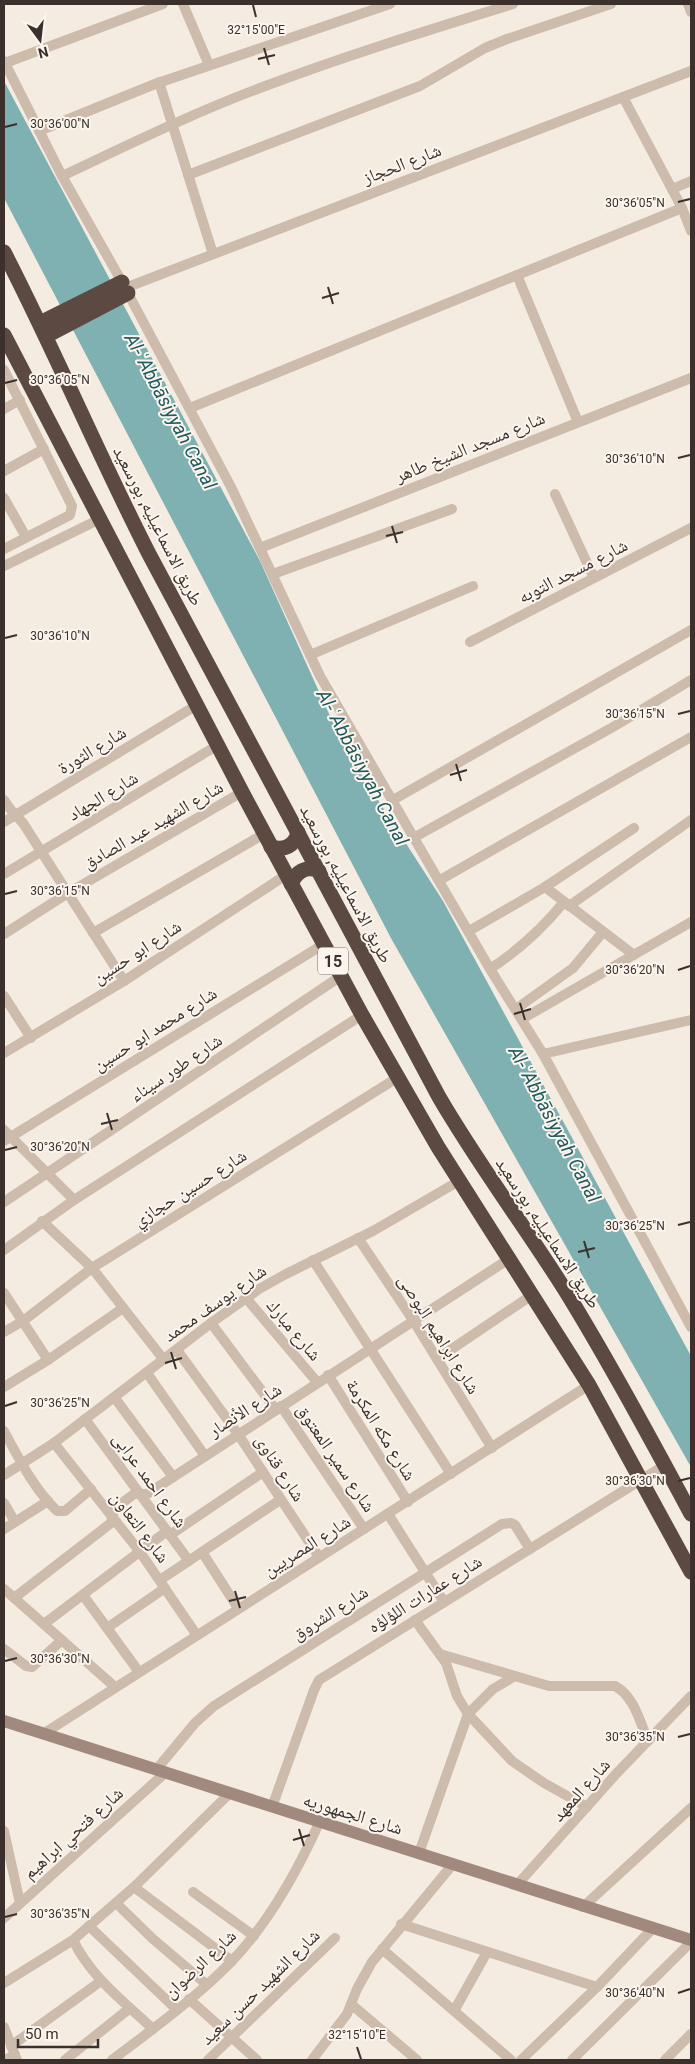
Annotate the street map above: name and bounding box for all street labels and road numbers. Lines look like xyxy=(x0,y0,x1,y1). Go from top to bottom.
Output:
street label: شارع الحجاز xyxy=(359,139,444,189)
street label: شارع مسجد الشيخ طاهر xyxy=(391,407,549,488)
street label: طريق الاسماعيليه, بورسعيد xyxy=(108,443,208,609)
street label: شارع مسجد التوبه xyxy=(515,534,631,608)
street label: شارع الثورة xyxy=(54,721,130,779)
street label: شارع الجهاد xyxy=(64,767,142,825)
street label: شارع الشهيد عبد الصادق xyxy=(79,776,227,874)
street label: طريق الاسماعيليه, بورسعيد xyxy=(295,801,397,967)
street label: شارع ابو حسين xyxy=(89,915,185,989)
road number: 15 xyxy=(318,948,348,974)
street label: شارع محمد ابو حسين xyxy=(89,982,221,1076)
street label: شارع طور سيناء xyxy=(126,1029,226,1107)
street label: شارع حسين حجازي xyxy=(129,1144,253,1235)
street label: طريق الاسماعيليه, بورسعيد xyxy=(491,1153,605,1313)
street label: شارع يوسف محمد xyxy=(159,1259,271,1347)
street label: شارع ابراهيم البوصى xyxy=(392,1270,485,1399)
street label: شارع مبارك xyxy=(262,1295,326,1365)
street label: شارع مكه المكرمة xyxy=(341,1375,421,1485)
street label: شارع الأنصار xyxy=(203,1378,286,1442)
street label: شارع سمير المعتوق xyxy=(292,1400,380,1516)
street label: شارع احمد عرابى xyxy=(108,1428,192,1532)
street label: شارع قناوى xyxy=(250,1430,310,1506)
street label: شارع التعاون xyxy=(106,1487,174,1567)
street label: شارع المصريين xyxy=(259,1511,355,1581)
street label: شارع عمارات اللؤلؤه xyxy=(364,1550,486,1638)
street label: شارع الشروق xyxy=(288,1581,372,1645)
street label: شارع المعهد xyxy=(547,1754,615,1826)
street label: شارع فتحي ابراهيم xyxy=(18,1782,130,1886)
street label: شارع الجمهوريه xyxy=(301,1788,405,1840)
street label: شارع الشهيد حسن سعيد xyxy=(196,1924,324,2050)
street label: شارع الرضوان xyxy=(159,1925,241,2003)

